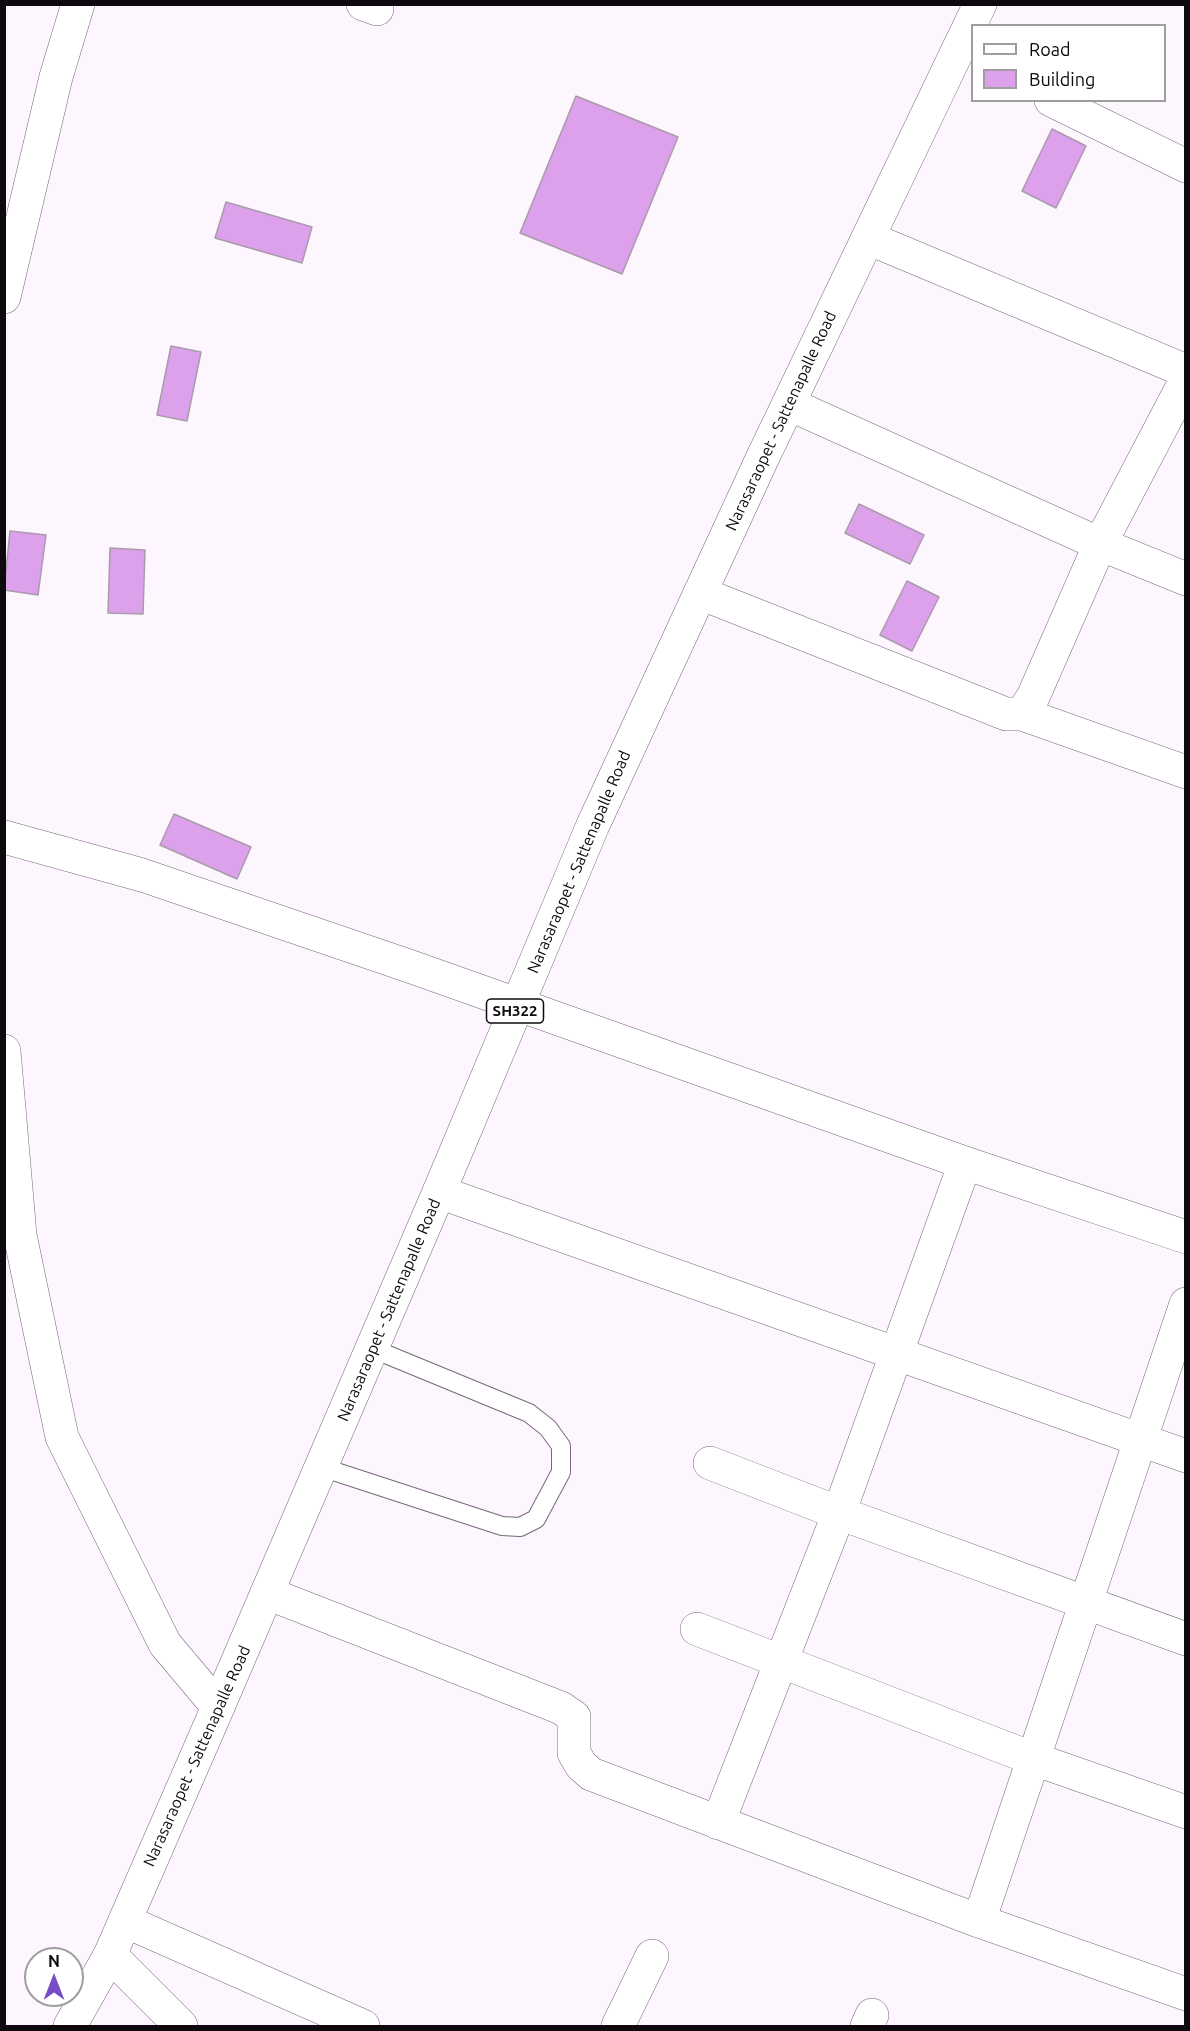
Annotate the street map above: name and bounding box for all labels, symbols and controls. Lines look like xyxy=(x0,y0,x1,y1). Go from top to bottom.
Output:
legend xyxy=(971,24,1166,102)
text: Road xyxy=(1029,39,1071,59)
text: Building xyxy=(1029,69,1095,89)
street label: Narasaraopet - Sattenapalle Road xyxy=(722,308,840,534)
street label: Narasaraopet - Sattenapalle Road xyxy=(523,748,635,976)
road number: SH322 xyxy=(486,999,544,1023)
street label: Narasaraopet - Sattenapalle Road xyxy=(333,1196,445,1424)
street label: Narasaraopet - Sattenapalle Road xyxy=(139,1643,255,1869)
north arrow xyxy=(24,1947,84,2007)
text: N xyxy=(48,1952,60,1970)

